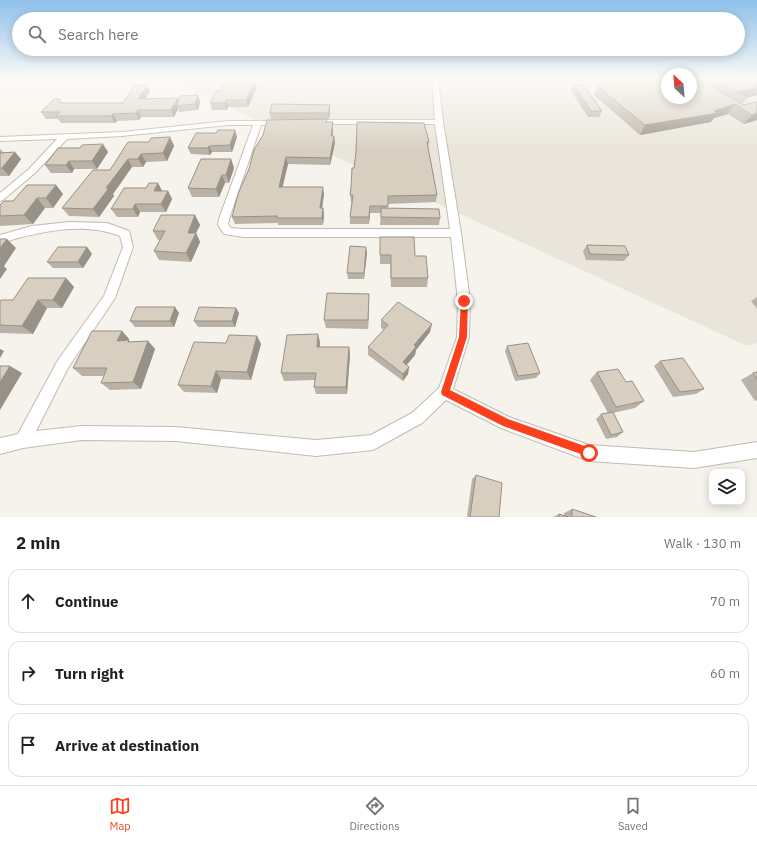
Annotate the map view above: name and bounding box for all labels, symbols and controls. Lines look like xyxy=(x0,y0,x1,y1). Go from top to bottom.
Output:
search box xyxy=(12,12,745,56)
icon: search xyxy=(26,23,48,45)
text: Search here xyxy=(58,25,138,44)
north arrow xyxy=(661,68,697,104)
route end xyxy=(455,292,473,310)
route start xyxy=(580,444,598,462)
map controls xyxy=(709,469,745,505)
button: layers xyxy=(709,469,745,505)
text: 2 min xyxy=(16,532,60,554)
text: Walk · 130 m xyxy=(664,535,741,552)
icon: ahead xyxy=(17,590,39,612)
text: Continue xyxy=(55,592,119,611)
text: 70 m xyxy=(710,593,740,610)
icon: right xyxy=(17,662,39,684)
text: Turn right xyxy=(55,664,124,683)
text: 60 m xyxy=(710,665,740,682)
icon: arrive xyxy=(17,734,39,756)
text: Arrive at destination xyxy=(55,736,199,755)
tab: Map xyxy=(109,795,131,833)
tab: Directions xyxy=(349,795,400,833)
tab: Saved xyxy=(618,795,648,833)

